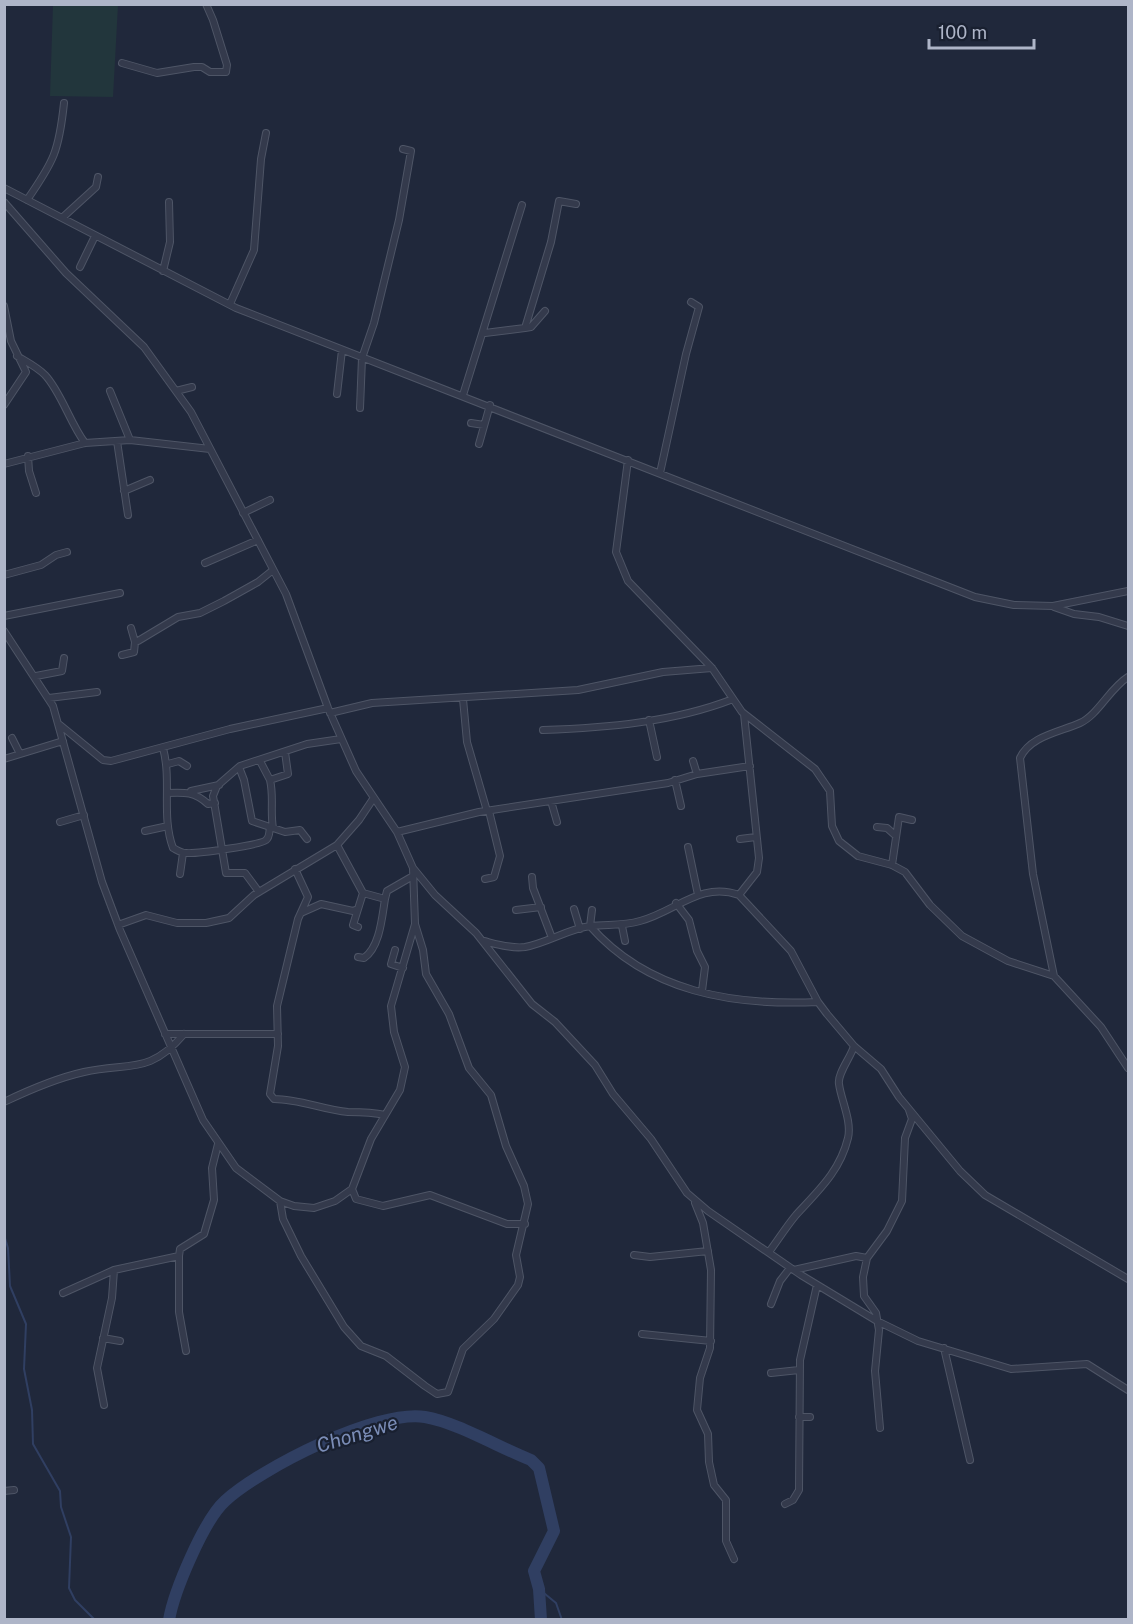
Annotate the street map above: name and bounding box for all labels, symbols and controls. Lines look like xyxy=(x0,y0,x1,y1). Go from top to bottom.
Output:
scale bar xyxy=(929,12,1034,50)
text: 100 m xyxy=(938,22,987,43)
water label: Chongwe xyxy=(313,1410,401,1458)

